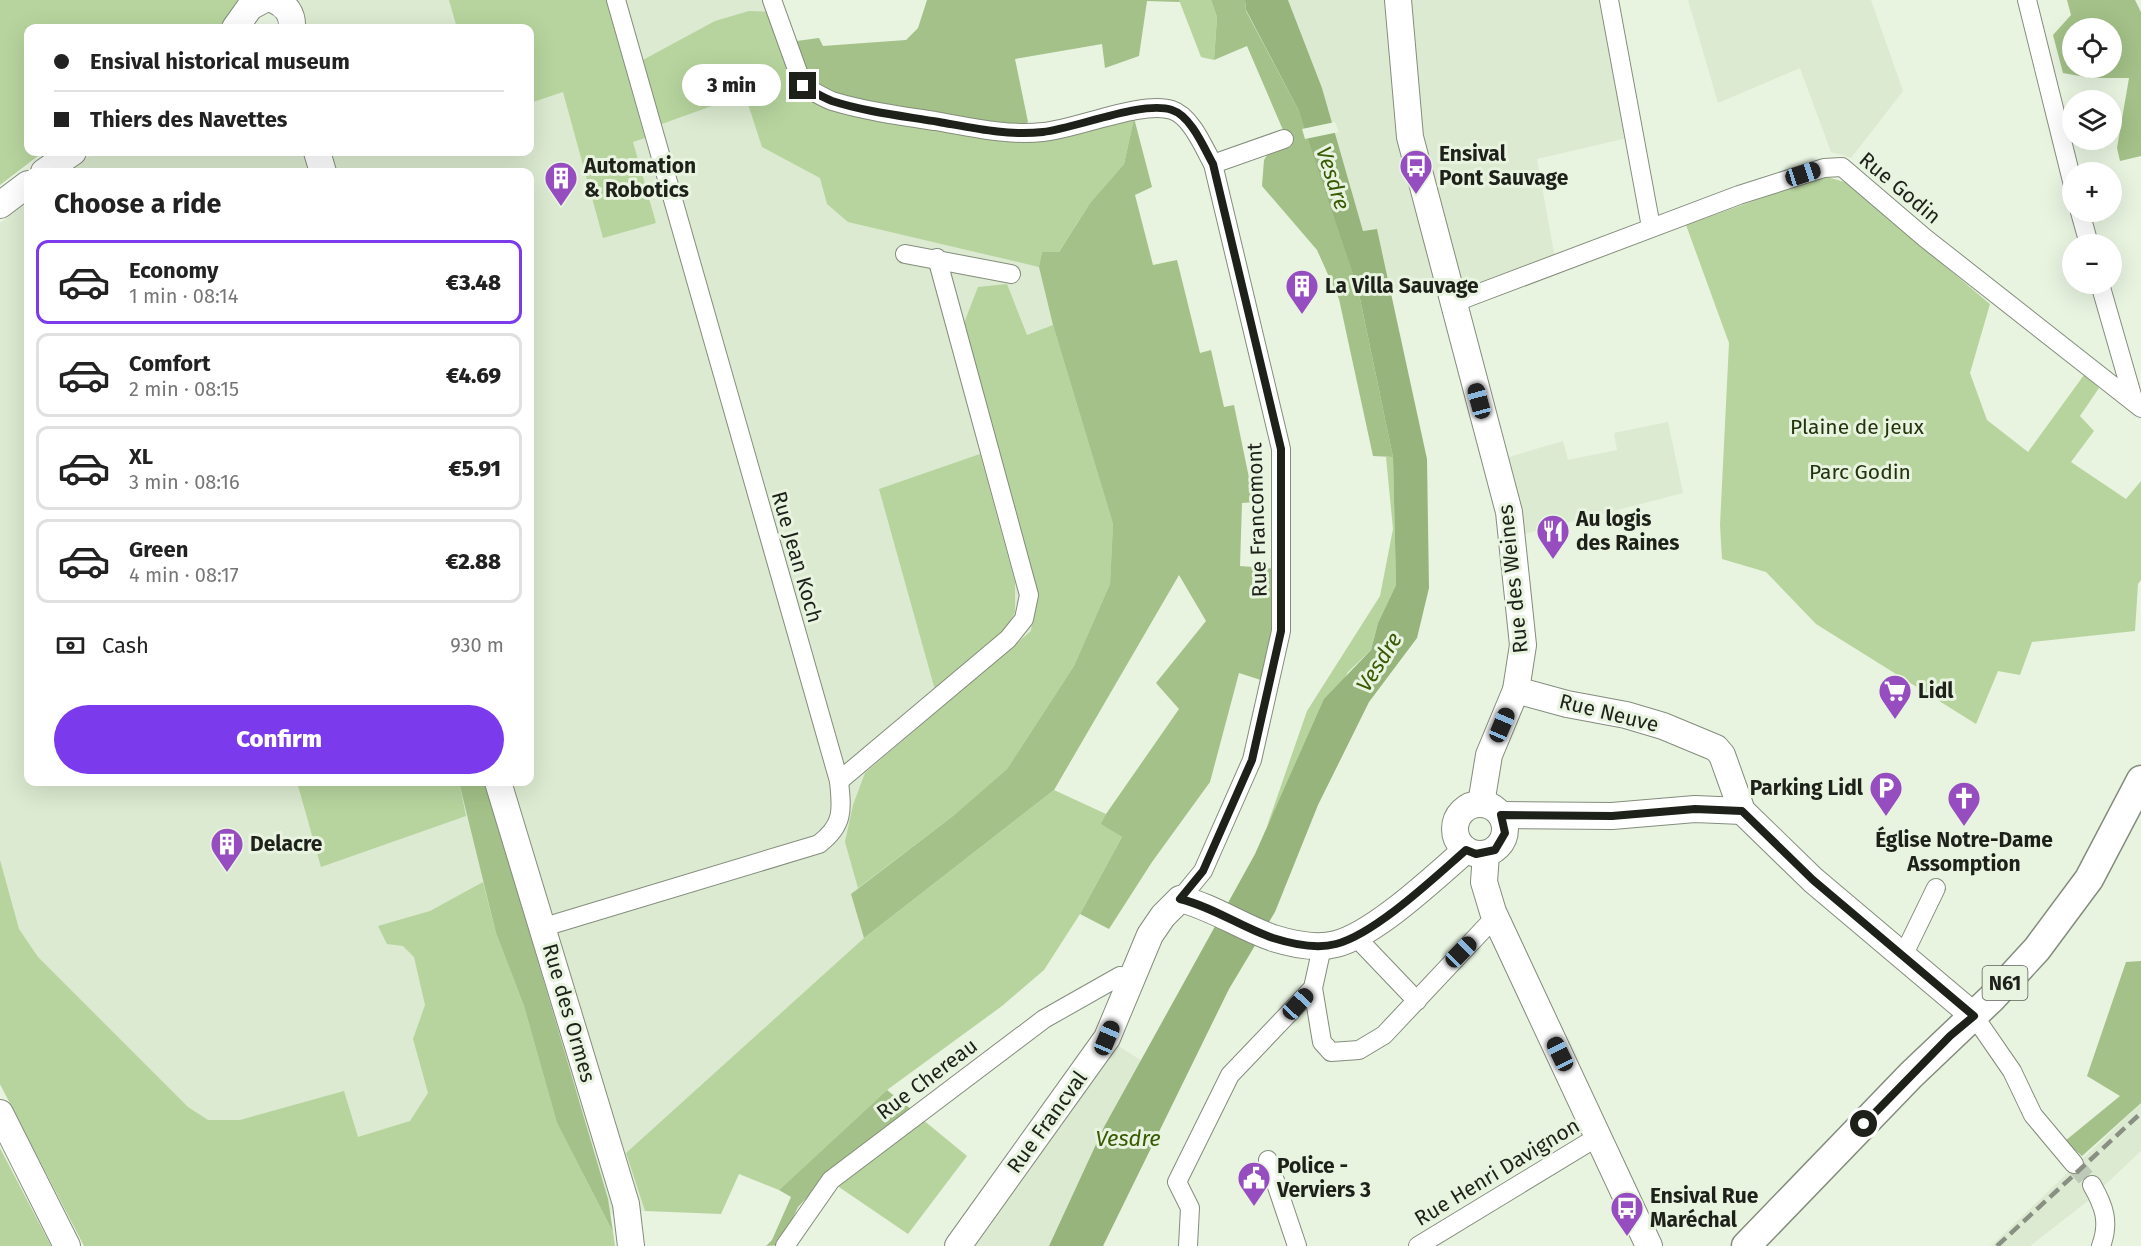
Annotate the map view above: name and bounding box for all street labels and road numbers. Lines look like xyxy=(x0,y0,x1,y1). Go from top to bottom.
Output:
street label: Rue Godin xyxy=(1854,146,1946,230)
street label: Rue Francomont xyxy=(1241,442,1273,598)
street label: Rue Jean Koch xyxy=(766,488,828,626)
street label: Rue des Weines xyxy=(1492,503,1534,655)
street label: Rue Neuve xyxy=(1557,688,1661,738)
street label: Rue des Ormes xyxy=(537,941,601,1086)
road number: N61 xyxy=(1982,966,2028,1000)
street label: Rue Chereau xyxy=(871,1033,983,1125)
street label: Rue Francval xyxy=(1001,1066,1093,1178)
street label: Rue Henri Davignon xyxy=(1410,1112,1584,1232)

